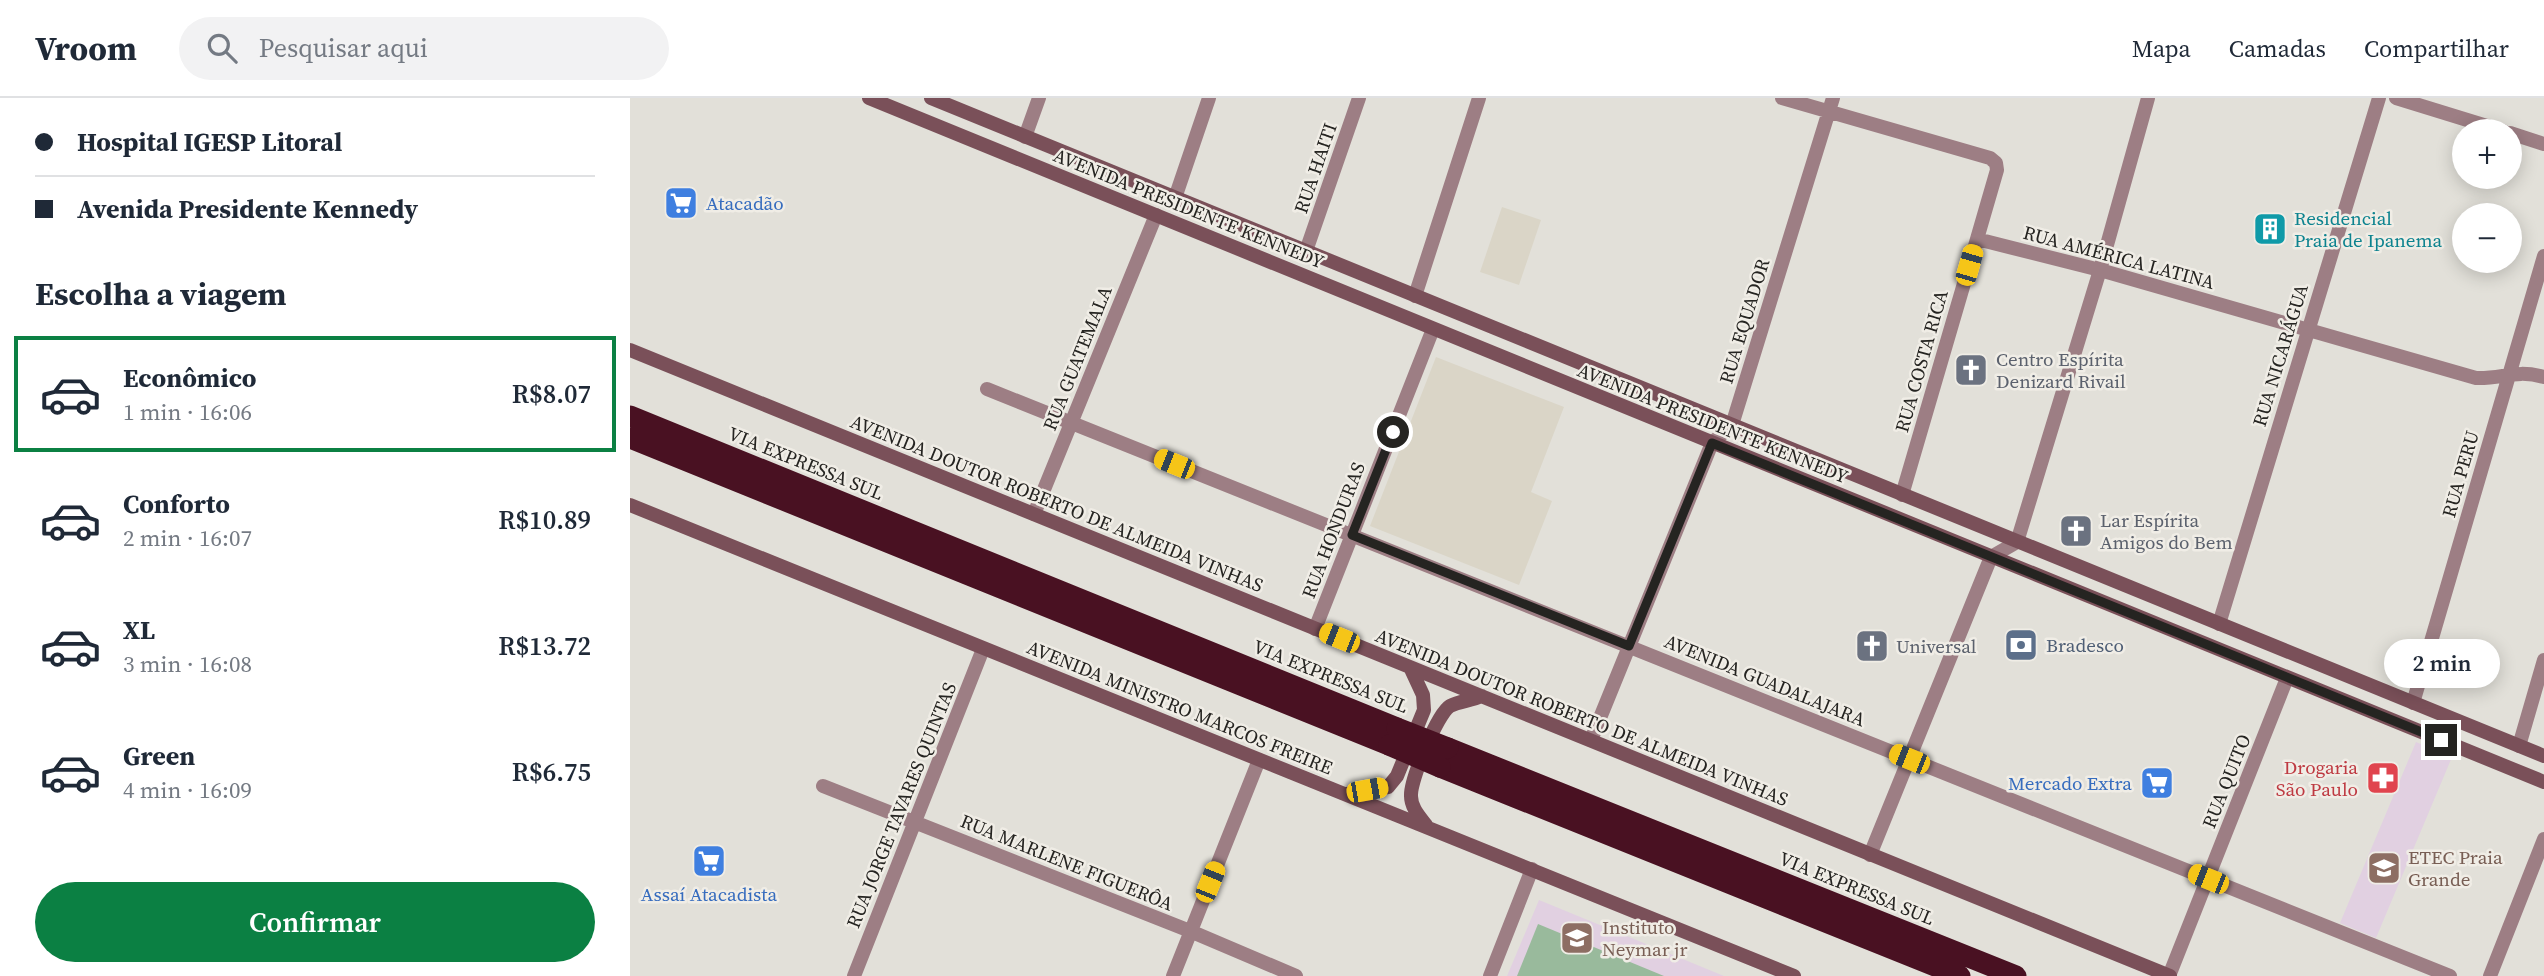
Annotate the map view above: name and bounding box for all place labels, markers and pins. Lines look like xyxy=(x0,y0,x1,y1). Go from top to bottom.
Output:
supermarket icon: Atacadão xyxy=(662,184,700,222)
place label: Atacadão xyxy=(706,190,784,216)
place label: Residencial Praia de Ipanema xyxy=(2294,205,2443,253)
building icon: Residencial Praia de Ipanema xyxy=(2251,210,2289,248)
place label: Centro Espírita Denizard Rivail xyxy=(1996,346,2126,394)
church icon: Centro Espírita Denizard Rivail xyxy=(1952,351,1990,389)
place label: Lar Espírita Amigos do Bem xyxy=(2100,507,2233,555)
church icon: Lar Espírita Amigos do Bem xyxy=(2057,512,2095,550)
bank icon: Bradesco xyxy=(2002,626,2040,664)
church icon: Universal xyxy=(1853,627,1891,665)
place label: Bradesco xyxy=(2046,632,2124,658)
place label: Universal xyxy=(1896,633,1977,659)
place label: Drogaria São Paulo xyxy=(2276,754,2358,802)
pharmacy icon: Drogaria São Paulo xyxy=(2364,759,2402,797)
supermarket icon: Mercado Extra xyxy=(2138,764,2176,802)
place label: Mercado Extra xyxy=(2008,770,2132,796)
supermarket icon: Assaí Atacadista xyxy=(690,842,728,880)
place label: ETEC Praia Grande xyxy=(2408,844,2503,892)
school or university icon: ETEC Praia Grande xyxy=(2365,849,2403,887)
place label: Assaí Atacadista xyxy=(641,881,778,907)
place label: Instituto Neymar jr xyxy=(1602,914,1687,962)
school or university icon: Instituto Neymar jr xyxy=(1558,919,1596,957)

